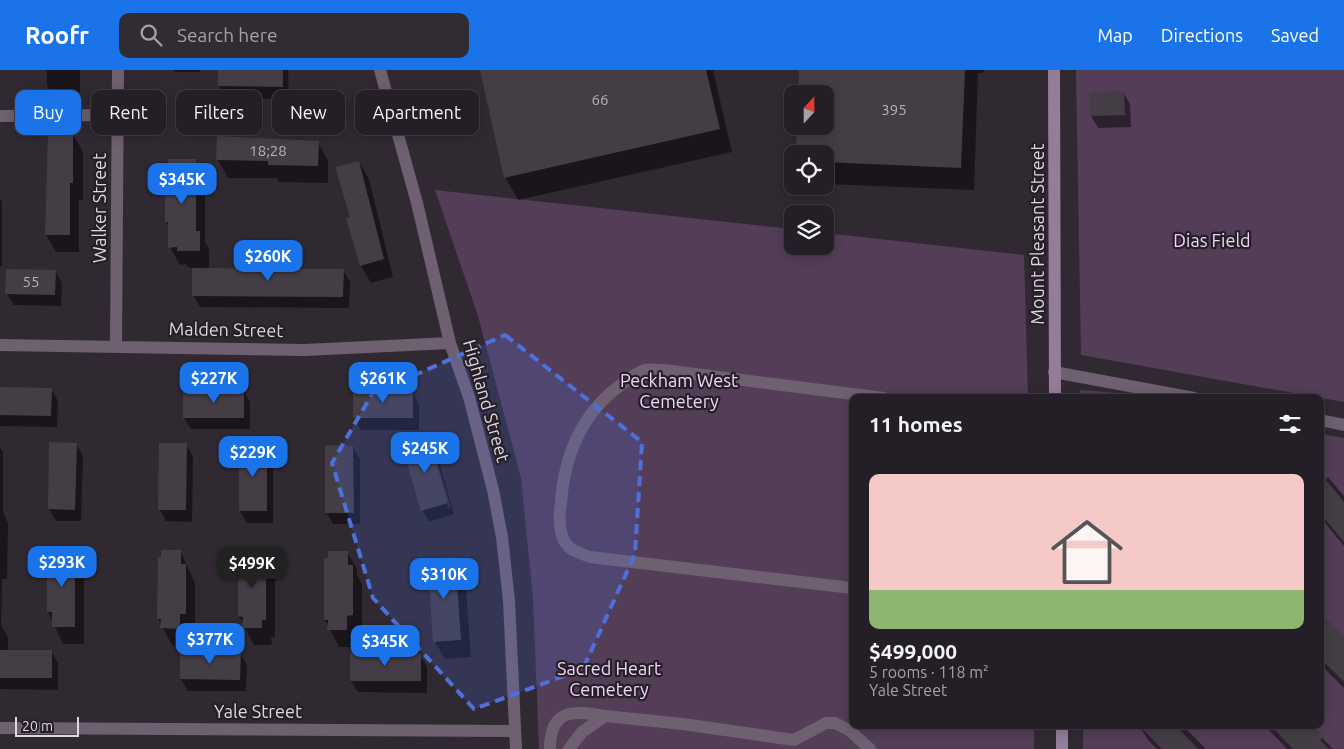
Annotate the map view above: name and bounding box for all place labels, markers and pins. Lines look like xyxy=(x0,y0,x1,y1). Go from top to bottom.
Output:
pin: $345K xyxy=(147,162,217,205)
pin: $260K xyxy=(233,240,303,282)
pin: $227K xyxy=(179,362,249,404)
pin: $261K xyxy=(348,362,418,404)
pin: $245K xyxy=(390,432,460,474)
pin: $229K xyxy=(218,436,288,478)
pin: $293K xyxy=(27,546,97,588)
pin: $499K xyxy=(217,546,287,589)
pin: $310K xyxy=(409,558,479,600)
pin: $377K xyxy=(175,622,245,665)
pin: $345K xyxy=(350,624,420,667)

